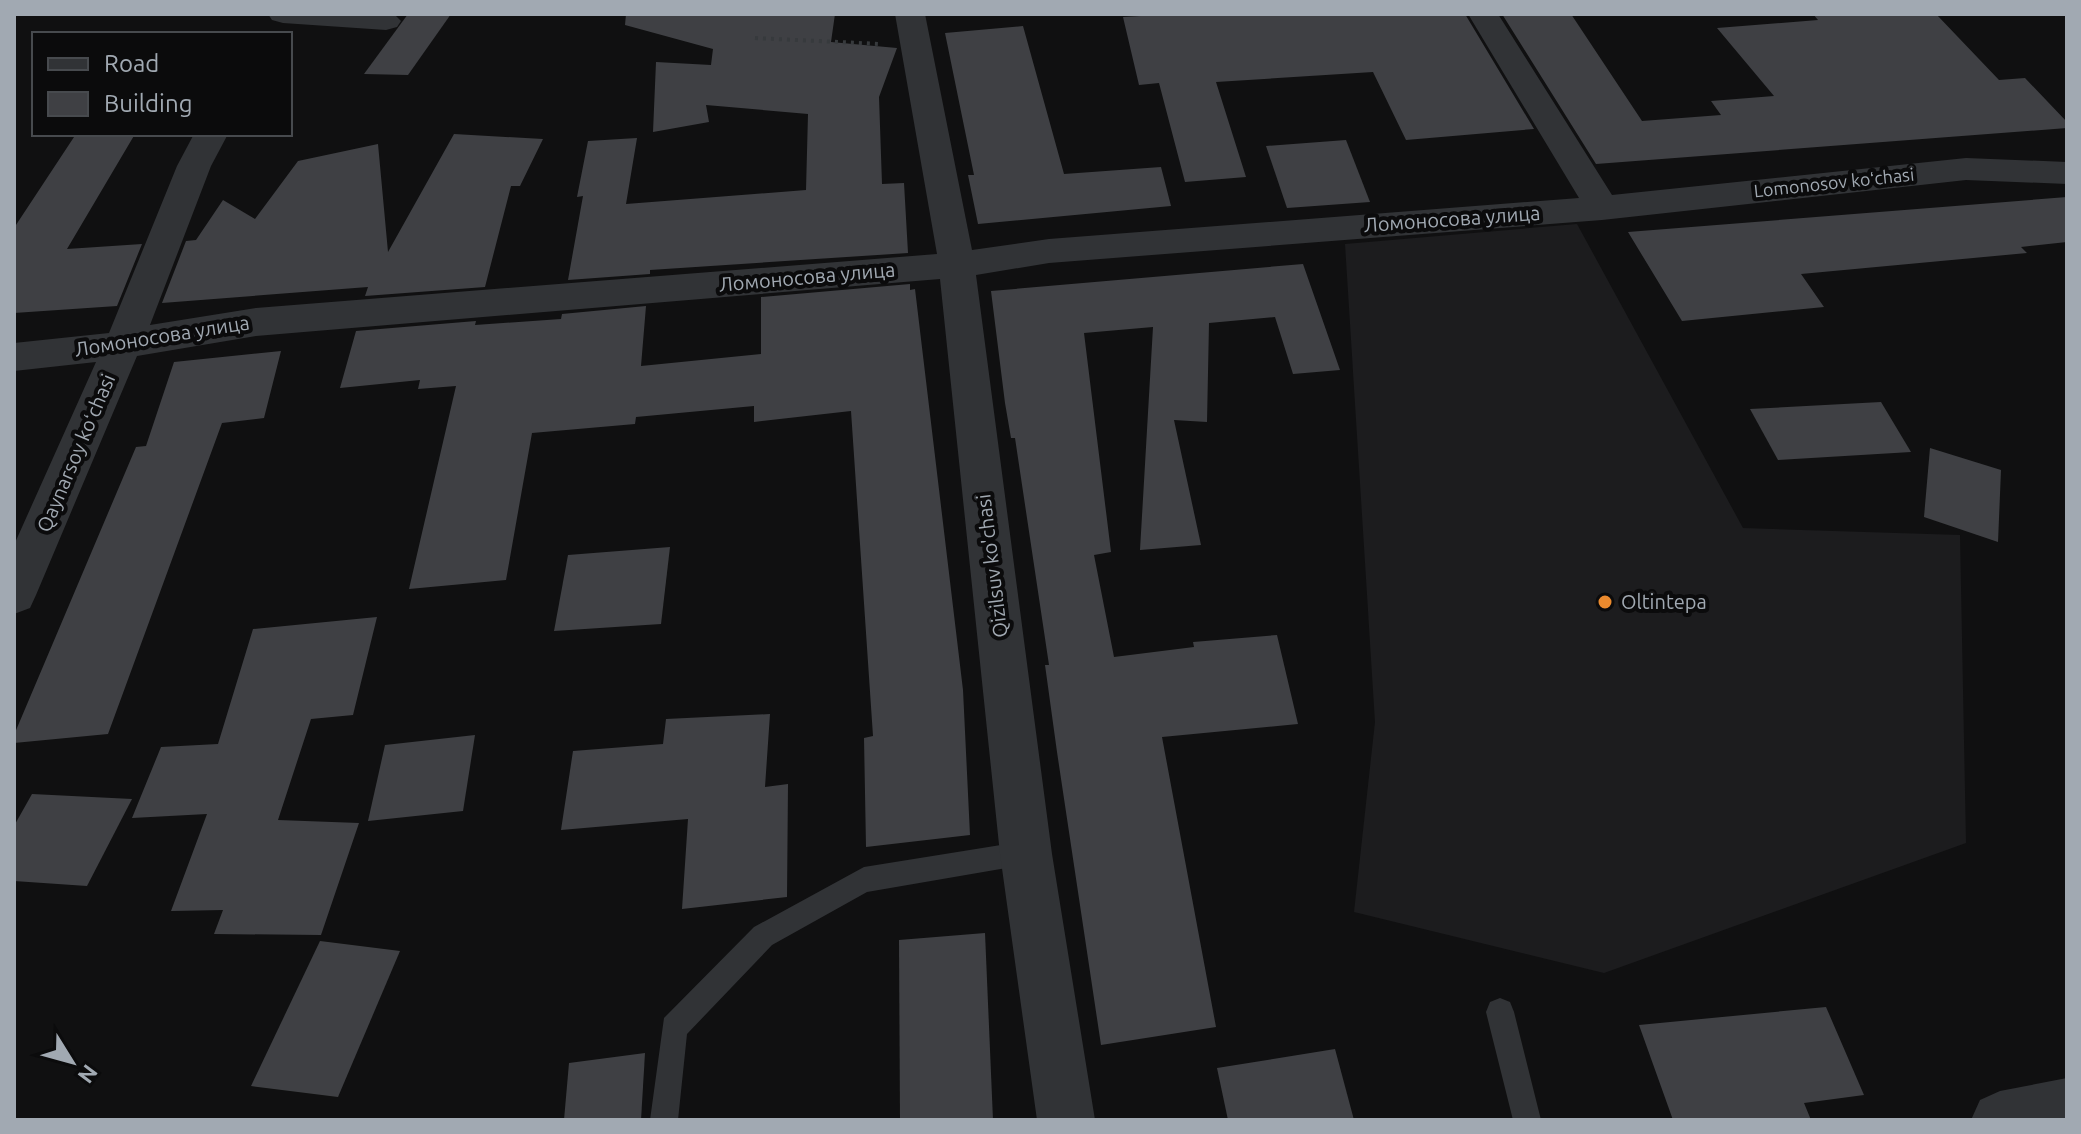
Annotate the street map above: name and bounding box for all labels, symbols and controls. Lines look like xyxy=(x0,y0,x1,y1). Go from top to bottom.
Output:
legend xyxy=(32,32,292,136)
text: Road xyxy=(104,50,159,77)
text: Building xyxy=(104,90,192,117)
street label: Lomonosov koʻchasi xyxy=(1753,164,1915,200)
street label: Ломоносова улица xyxy=(1363,201,1541,236)
street label: Ломоносова улица xyxy=(718,257,896,296)
street label: Ломоносова улица xyxy=(73,310,251,361)
street label: Qaynarsoy koʻchasi xyxy=(32,370,119,535)
street label: Qizilsuv ko'chasi xyxy=(971,493,1012,639)
place label: Oltintepa xyxy=(1621,590,1707,613)
marker: Oltintepa xyxy=(1596,593,1614,611)
north arrow xyxy=(32,1022,112,1102)
text: N xyxy=(73,1060,103,1088)

